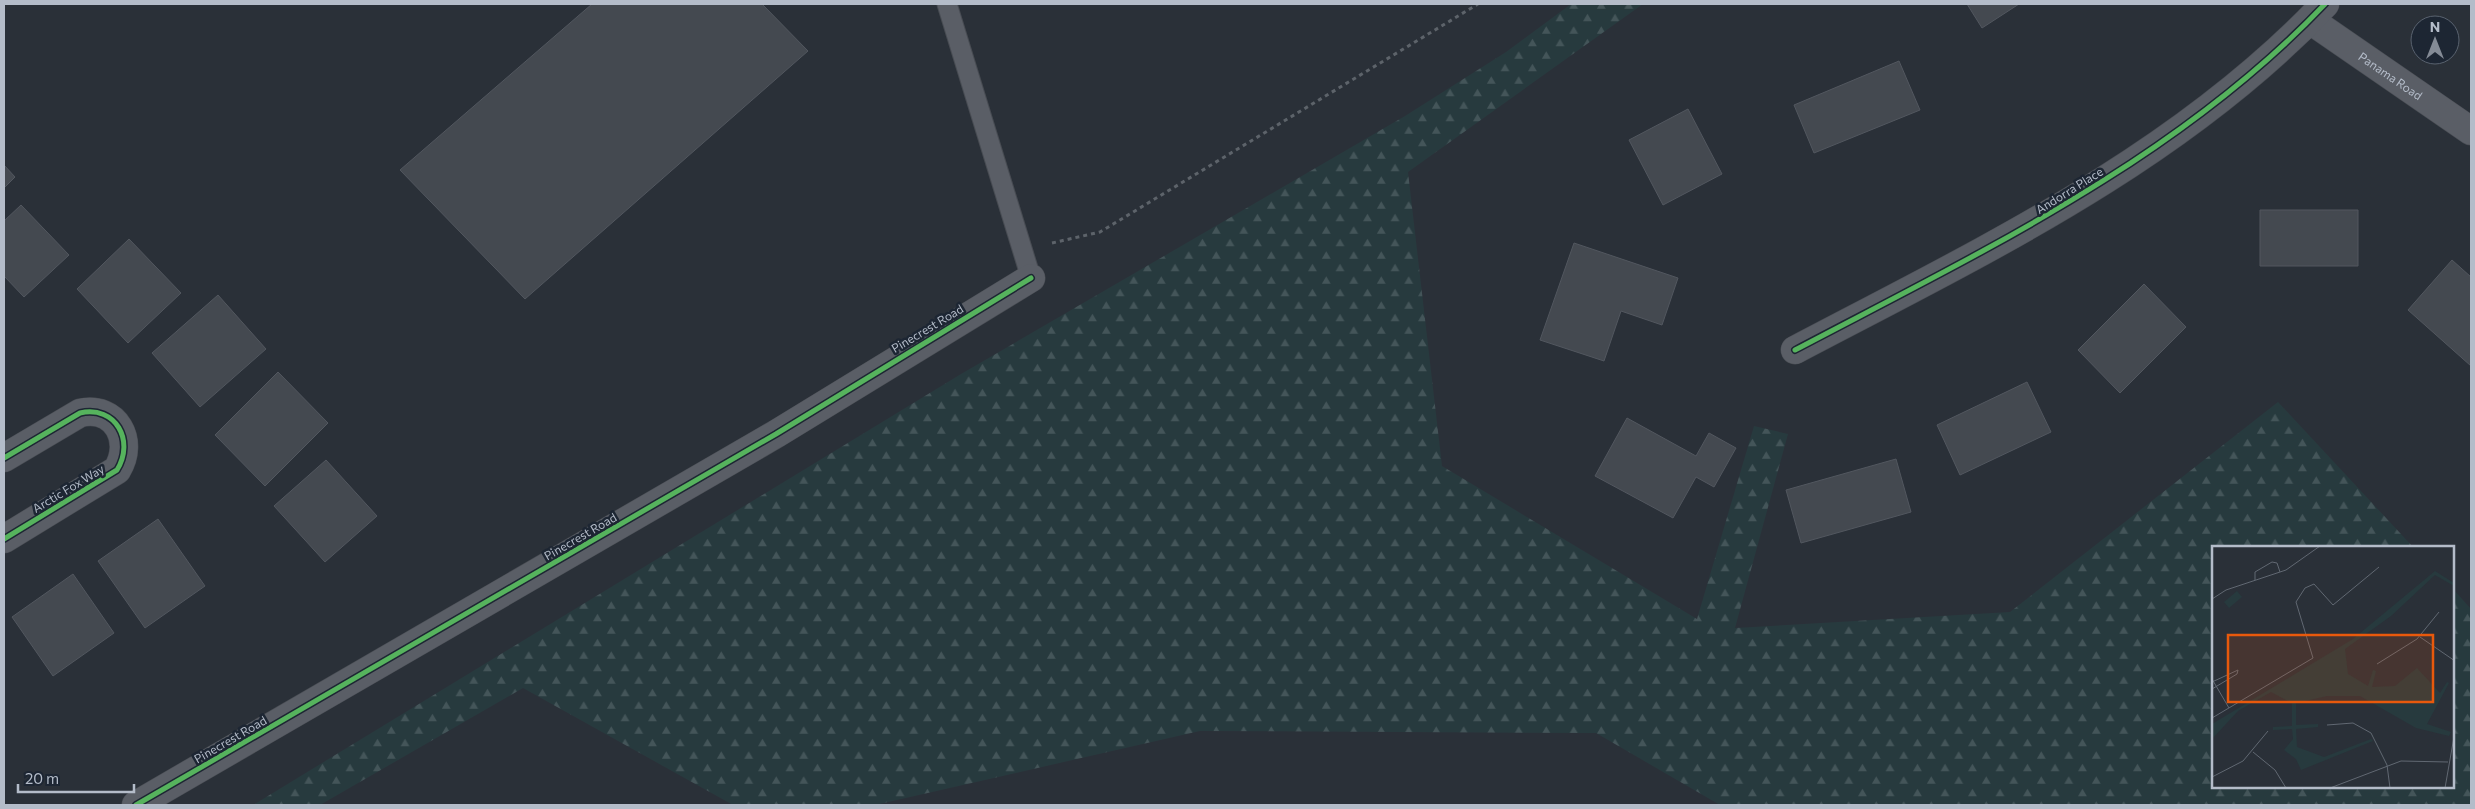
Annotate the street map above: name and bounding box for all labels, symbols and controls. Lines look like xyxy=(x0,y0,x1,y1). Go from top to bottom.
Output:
north arrow xyxy=(2410,15,2460,65)
text: N xyxy=(2430,18,2440,35)
street label: Panama Road xyxy=(2356,49,2425,102)
street label: Andorra Place xyxy=(2033,164,2105,216)
street label: Pinecrest Road xyxy=(889,301,966,355)
street label: Arctic Fox Way xyxy=(30,461,106,515)
street label: Pinecrest Road xyxy=(541,510,619,562)
inset map xyxy=(2212,546,2455,789)
street label: Pinecrest Road xyxy=(191,713,269,765)
scale bar xyxy=(18,762,134,794)
text: 20 m xyxy=(25,769,59,787)

